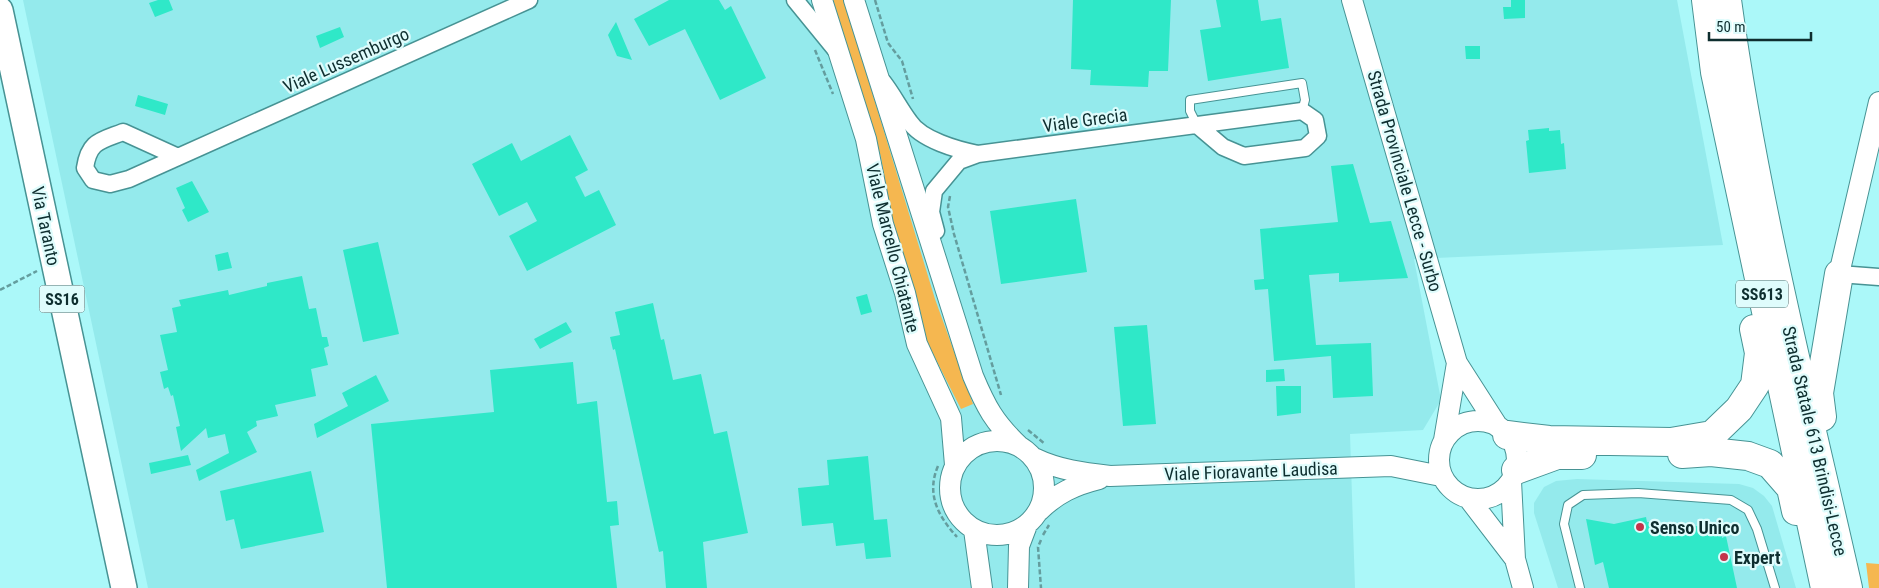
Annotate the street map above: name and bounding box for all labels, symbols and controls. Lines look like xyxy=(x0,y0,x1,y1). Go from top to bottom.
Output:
scale bar xyxy=(1709,10,1812,42)
text: 50 m xyxy=(1716,18,1746,36)
street label: Viale Lussemburgo xyxy=(280,23,412,97)
street label: Strada Provinciale Lecce - Surbo xyxy=(1363,68,1447,294)
street label: Viale Grecia xyxy=(1041,104,1129,136)
street label: Viale Marcello Chiatante xyxy=(862,161,924,335)
street label: Via Taranto xyxy=(27,185,65,267)
road number: SS613 xyxy=(1736,280,1788,308)
road number: SS16 xyxy=(40,286,84,312)
street label: Strada Statale 613 Brindisi-Lecce xyxy=(1778,324,1852,558)
street label: Viale Fioravante Laudisa xyxy=(1164,457,1338,485)
place label: Senso Unico xyxy=(1650,517,1739,538)
marker: Senso Unico xyxy=(1634,521,1646,533)
place label: Expert xyxy=(1734,547,1781,568)
marker: Expert xyxy=(1718,551,1730,563)

